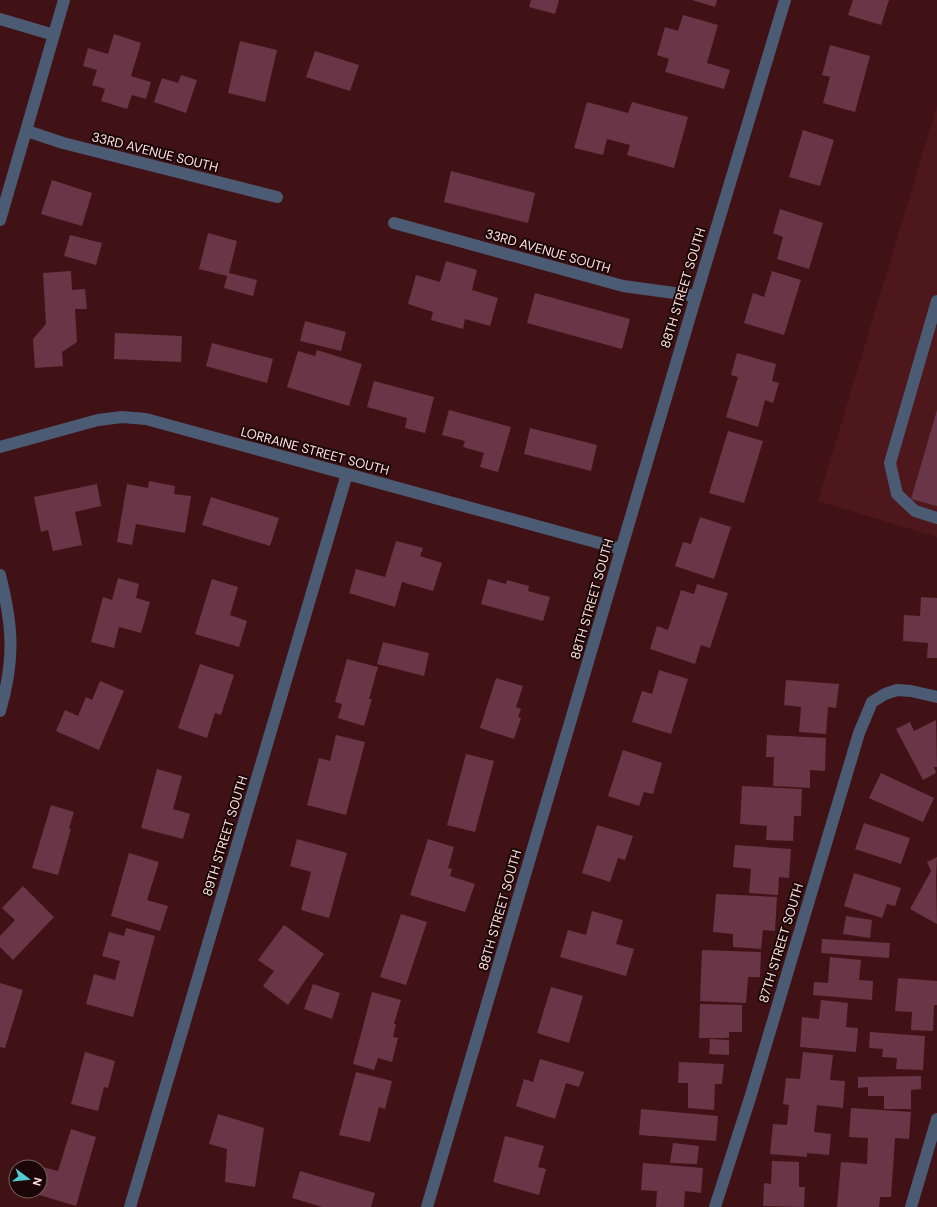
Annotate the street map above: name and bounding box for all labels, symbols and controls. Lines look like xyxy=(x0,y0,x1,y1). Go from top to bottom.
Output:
street label: 33RD AVENUE SOUTH xyxy=(90,128,220,176)
street label: 33RD AVENUE SOUTH xyxy=(483,225,613,277)
street label: 88TH STREET SOUTH xyxy=(657,226,709,350)
street label: LORRAINE STREET SOUTH xyxy=(239,423,391,479)
street label: 88TH STREET SOUTH xyxy=(567,537,617,661)
street label: 89TH STREET SOUTH xyxy=(199,774,251,898)
street label: 88TH STREET SOUTH xyxy=(475,848,525,972)
street label: 87TH STREET SOUTH xyxy=(755,881,807,1005)
north arrow xyxy=(8,1159,48,1199)
text: N xyxy=(30,1176,45,1188)

